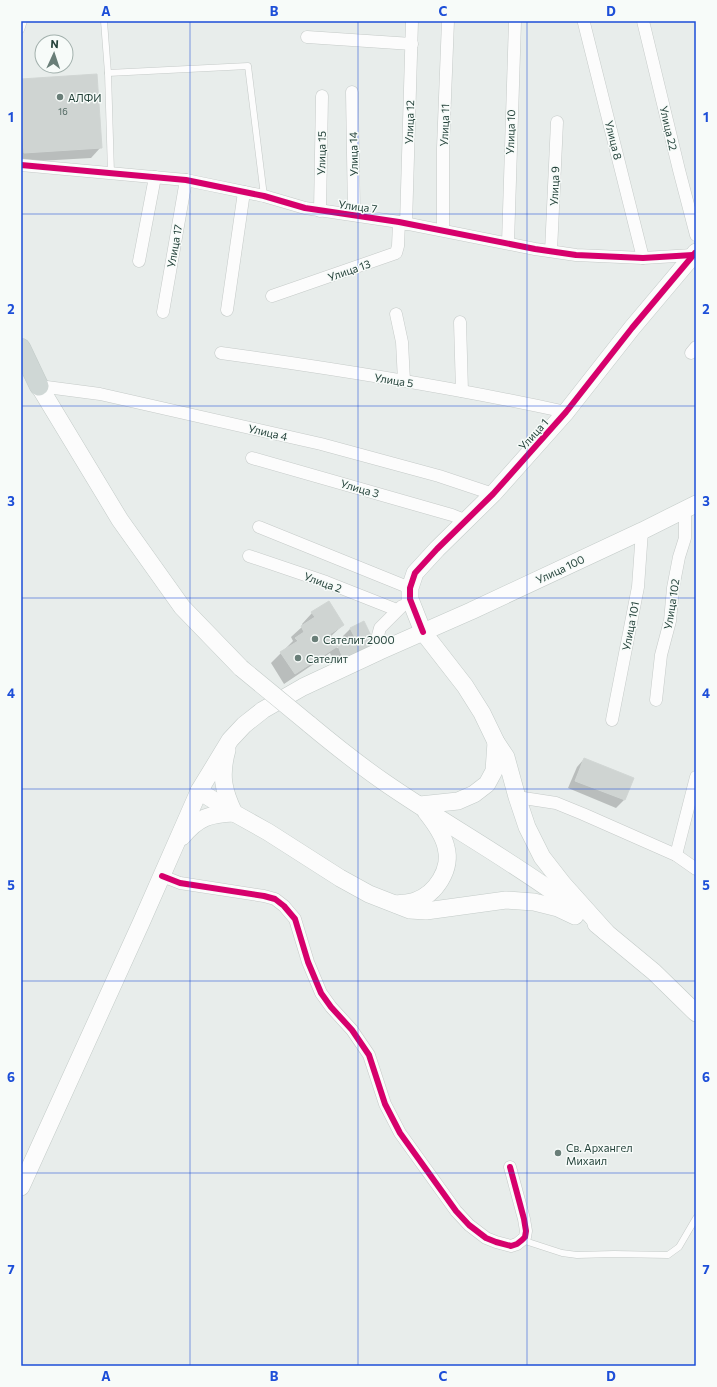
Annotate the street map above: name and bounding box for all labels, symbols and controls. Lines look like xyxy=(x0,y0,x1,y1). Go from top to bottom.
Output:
text: A xyxy=(101,3,111,19)
text: B xyxy=(270,3,279,19)
text: C xyxy=(439,3,448,19)
text: D xyxy=(606,3,616,19)
north arrow xyxy=(34,34,74,74)
text: N xyxy=(50,37,59,50)
place label: АЛФИ xyxy=(68,91,102,104)
marker: АЛФИ xyxy=(55,92,65,102)
street label: Улица 12 xyxy=(402,100,416,144)
street label: Улица 11 xyxy=(437,103,451,147)
street label: Улица 22 xyxy=(658,104,680,152)
house number: 16 xyxy=(58,106,68,117)
text: 1 xyxy=(8,109,14,125)
street label: Улица 10 xyxy=(503,109,517,155)
text: 1 xyxy=(703,109,709,125)
street label: Улица 8 xyxy=(603,119,625,161)
street label: Улица 15 xyxy=(314,131,328,175)
street label: Улица 14 xyxy=(346,131,360,176)
street label: Улица 9 xyxy=(547,166,561,206)
street label: Улица 7 xyxy=(338,197,378,215)
street label: Улица 17 xyxy=(164,223,184,269)
street label: Улица 13 xyxy=(326,257,372,283)
text: 2 xyxy=(7,301,15,317)
text: 2 xyxy=(702,301,710,317)
street label: Улица 5 xyxy=(373,370,415,390)
street label: Улица 1 xyxy=(515,416,551,452)
street label: Улица 4 xyxy=(247,421,289,443)
street label: Улица 3 xyxy=(339,476,381,500)
text: 3 xyxy=(7,493,15,509)
text: 3 xyxy=(702,493,710,509)
street label: Улица 100 xyxy=(534,552,586,586)
street label: Улица 2 xyxy=(302,569,344,595)
street label: Улица 102 xyxy=(661,578,681,630)
street label: Улица 101 xyxy=(619,600,641,652)
place label: Сателит 2000 xyxy=(323,633,395,646)
marker: Сателит 2000 xyxy=(310,634,320,644)
place label: Сателит xyxy=(306,652,348,665)
marker: Сателит xyxy=(293,653,303,663)
text: 4 xyxy=(7,685,15,701)
text: 4 xyxy=(702,685,710,701)
text: 5 xyxy=(7,877,15,893)
text: 5 xyxy=(702,877,710,893)
text: 6 xyxy=(7,1069,15,1085)
text: 6 xyxy=(702,1069,710,1085)
place label: Св. Архангел Михаил xyxy=(566,1141,633,1167)
marker: Св. Архангел Михаил xyxy=(553,1148,563,1158)
text: 7 xyxy=(7,1261,15,1277)
text: 7 xyxy=(702,1261,710,1277)
text: A xyxy=(101,1368,111,1384)
text: B xyxy=(270,1368,279,1384)
text: C xyxy=(439,1368,448,1384)
text: D xyxy=(606,1368,616,1384)

